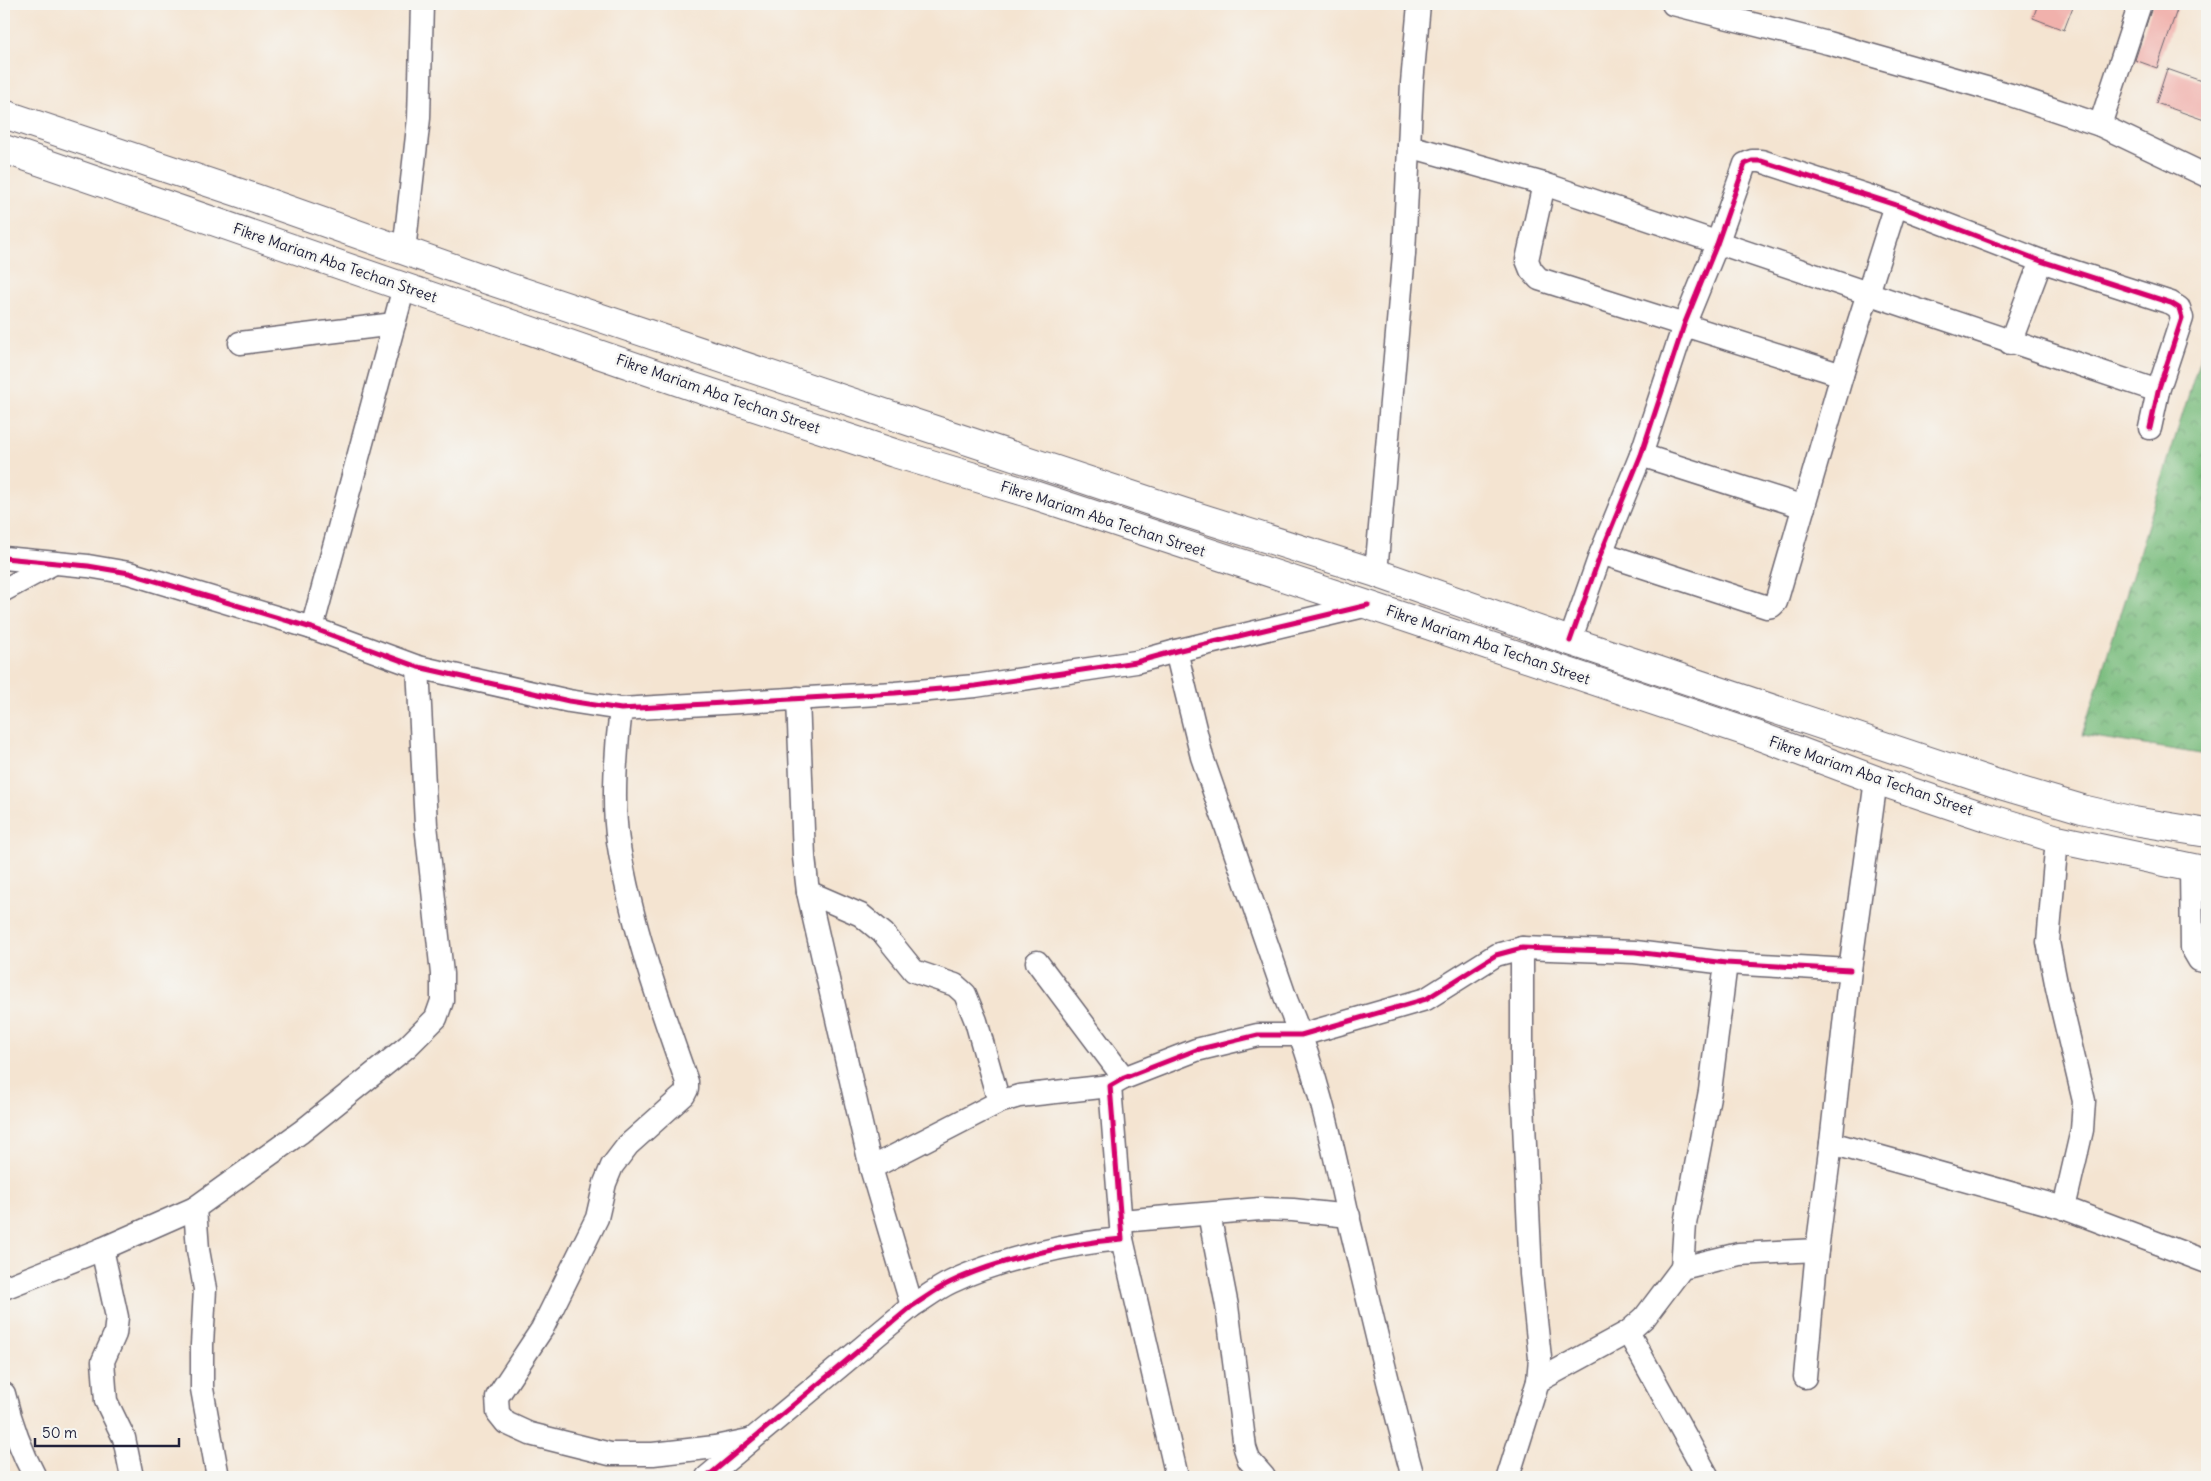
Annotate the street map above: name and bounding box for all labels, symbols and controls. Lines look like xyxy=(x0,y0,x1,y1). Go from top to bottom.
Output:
street label: Fikre Mariam Aba Techan Street xyxy=(231,219,440,306)
street label: Fikre Mariam Aba Techan Street xyxy=(614,350,823,437)
street label: Fikre Mariam Aba Techan Street xyxy=(998,476,1208,561)
street label: Fikre Mariam Aba Techan Street xyxy=(1384,601,1593,688)
street label: Fikre Mariam Aba Techan Street xyxy=(1767,732,1976,819)
scale bar xyxy=(35,1416,179,1448)
text: 50 m xyxy=(42,1423,77,1442)

